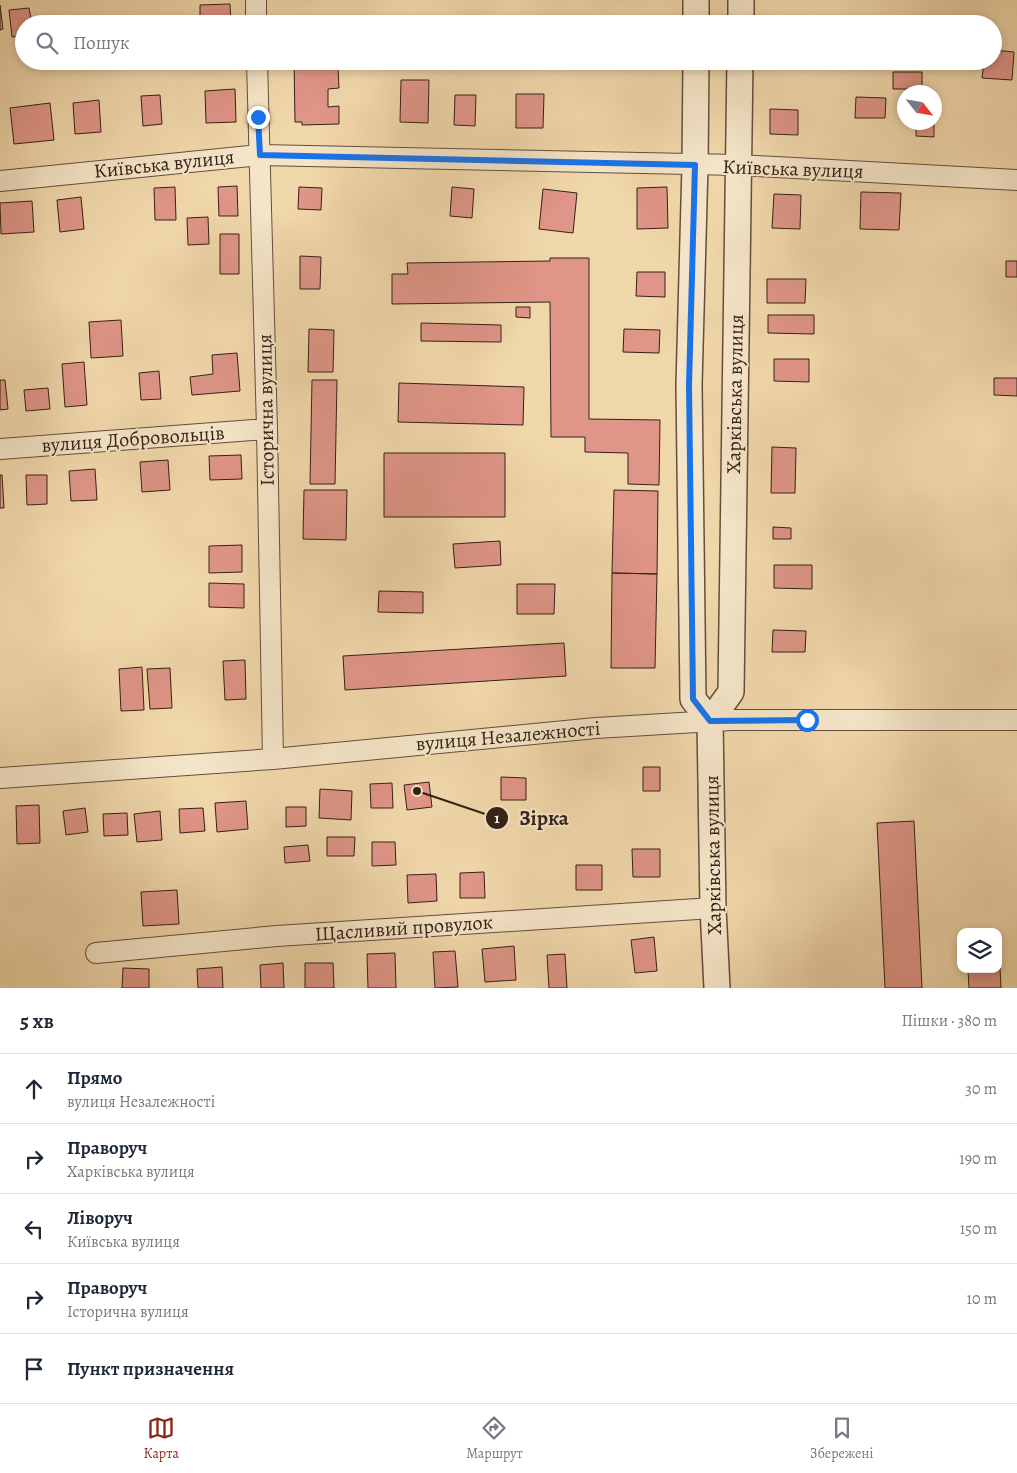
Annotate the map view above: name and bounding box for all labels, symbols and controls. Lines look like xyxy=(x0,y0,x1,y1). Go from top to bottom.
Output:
search box xyxy=(15,15,1002,70)
icon: search xyxy=(33,29,61,57)
text: Пошук xyxy=(73,30,130,56)
north arrow xyxy=(897,85,942,130)
route end xyxy=(247,106,270,129)
street label: Київська вулиця xyxy=(92,143,236,185)
street label: Київська вулиця xyxy=(722,153,864,185)
street label: Харківська вулиця xyxy=(720,314,750,474)
street label: Історична вулиця xyxy=(251,334,281,486)
street label: вулиця Добровольців xyxy=(41,419,225,459)
route start xyxy=(796,709,819,732)
street label: вулиця Незалежності xyxy=(415,714,601,758)
street label: Харківська вулиця xyxy=(698,775,728,935)
callout: Зірка xyxy=(484,800,579,836)
text: Зірка xyxy=(519,804,569,832)
text: 1 xyxy=(494,808,500,828)
street label: Щасливий провулок xyxy=(314,908,494,948)
map controls xyxy=(957,928,1002,973)
button: layers xyxy=(957,928,1002,973)
text: 5 хв xyxy=(20,1007,54,1035)
text: Пішки · 380 m xyxy=(902,1010,997,1032)
text: Прямо xyxy=(67,1065,122,1091)
icon: ahead xyxy=(20,1075,48,1103)
text: 30 m xyxy=(965,1078,997,1100)
text: вулиця Незалежності xyxy=(67,1091,215,1113)
text: Праворуч xyxy=(67,1135,147,1161)
icon: right xyxy=(20,1145,48,1173)
text: 190 m xyxy=(959,1148,997,1170)
text: Харківська вулиця xyxy=(67,1161,195,1183)
text: Ліворуч xyxy=(67,1205,133,1231)
icon: left xyxy=(20,1215,48,1243)
text: 150 m xyxy=(960,1218,997,1240)
text: Київська вулиця xyxy=(67,1231,180,1253)
text: Праворуч xyxy=(67,1275,147,1301)
icon: right xyxy=(20,1285,48,1313)
text: 10 m xyxy=(967,1288,997,1310)
text: Історична вулиця xyxy=(67,1301,189,1323)
icon: arrive xyxy=(20,1355,48,1383)
text: Пункт призначення xyxy=(67,1356,234,1382)
tab: Карта xyxy=(144,1414,179,1463)
tab: Маршрут xyxy=(466,1414,523,1463)
tab: Збережені xyxy=(810,1414,873,1463)

